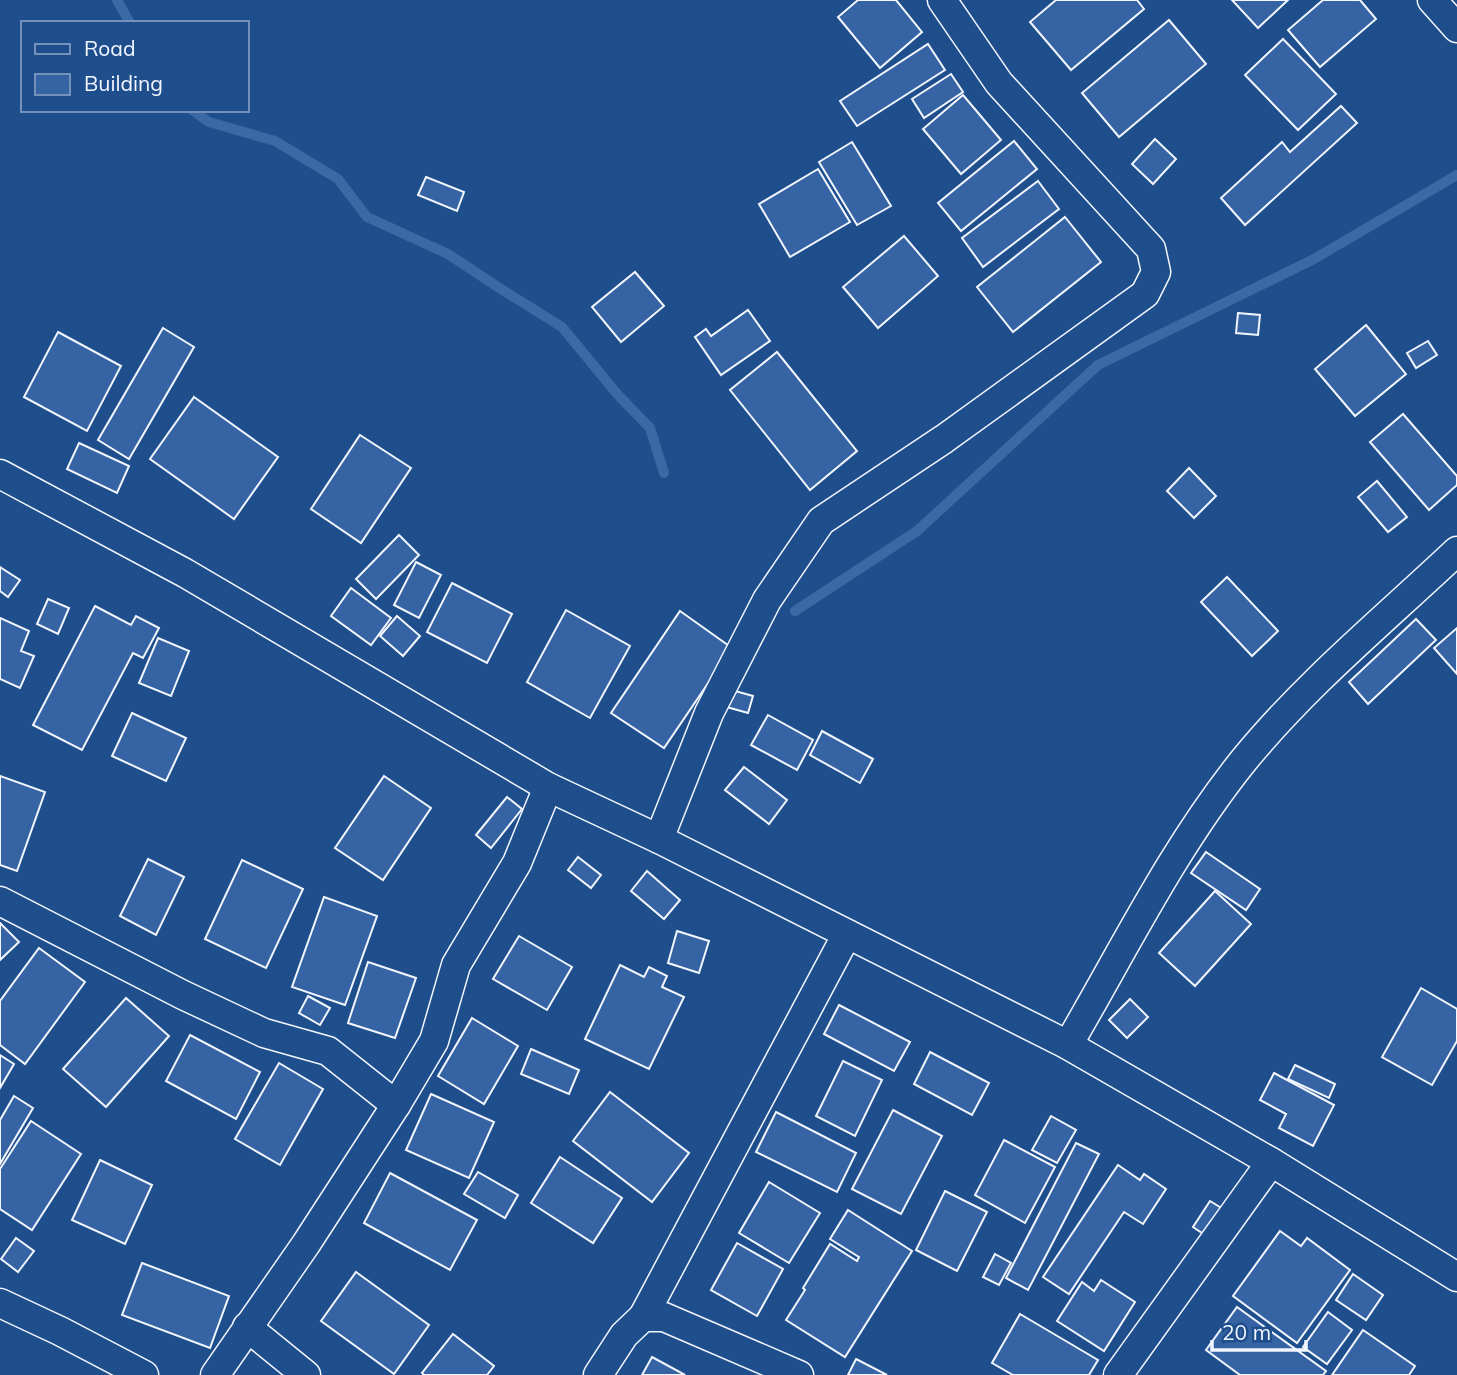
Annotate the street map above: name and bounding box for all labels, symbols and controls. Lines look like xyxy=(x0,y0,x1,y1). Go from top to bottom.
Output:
legend xyxy=(21,21,248,112)
text: Road xyxy=(84,35,135,61)
text: Building xyxy=(84,70,163,96)
scale bar xyxy=(1212,1308,1306,1352)
text: 20 m xyxy=(1222,1319,1271,1345)

